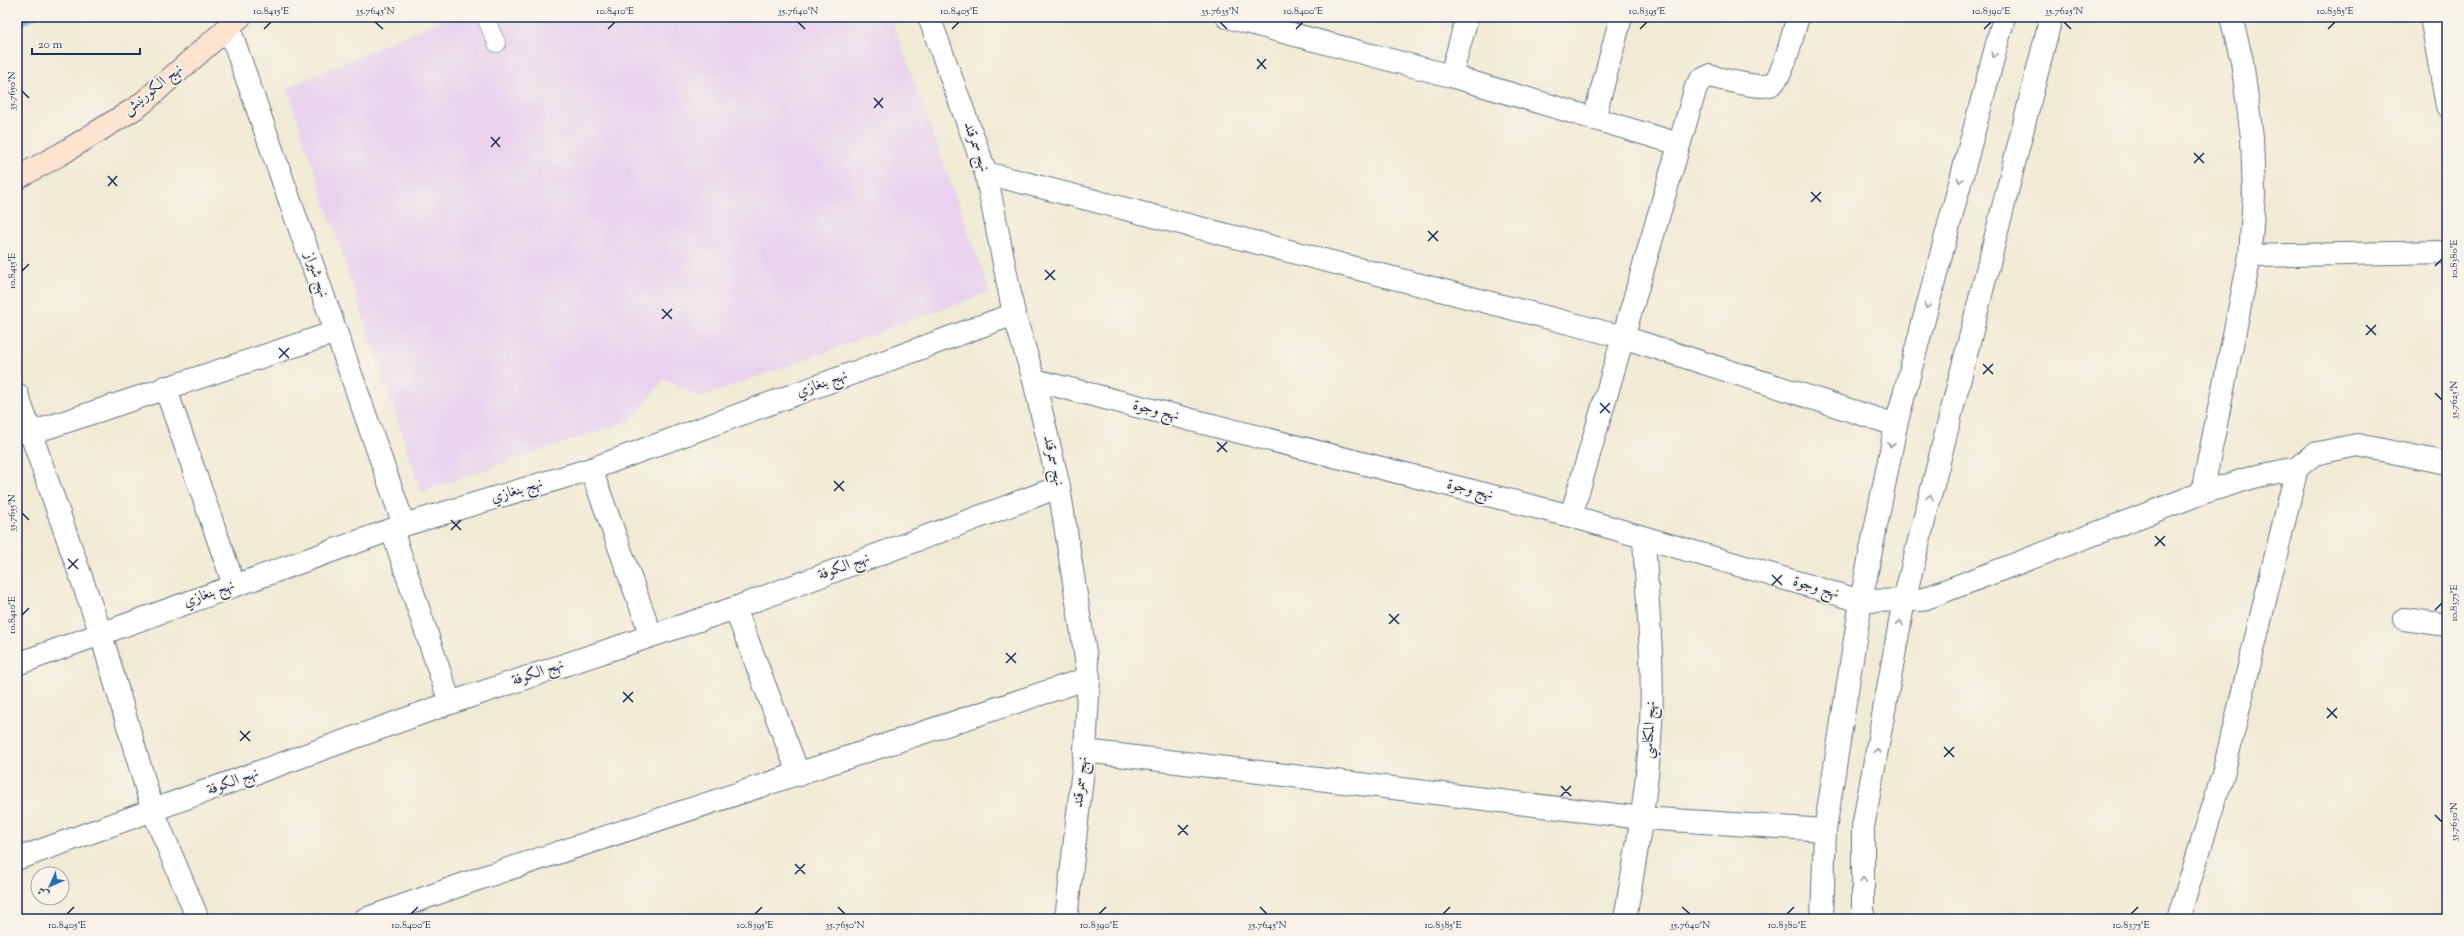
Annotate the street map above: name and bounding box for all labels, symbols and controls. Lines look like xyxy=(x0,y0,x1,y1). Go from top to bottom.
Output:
text: 10.8415°E xyxy=(253,4,289,19)
text: 35.7645°N xyxy=(356,4,394,19)
text: 10.8410°E xyxy=(596,4,634,19)
text: 35.7640°N xyxy=(778,4,818,19)
text: 10.8405°E xyxy=(940,4,978,19)
text: 35.7635°N xyxy=(1201,4,1239,19)
text: 10.8400°E xyxy=(1283,4,1323,19)
text: 10.8395°E xyxy=(1629,4,1665,19)
text: 10.8390°E xyxy=(1972,4,2010,19)
text: 35.7625°N xyxy=(2045,4,2083,19)
text: 10.8385°E xyxy=(2317,4,2353,19)
scale bar xyxy=(32,30,140,56)
text: 20 m xyxy=(38,36,63,54)
one-way arrow xyxy=(1990,51,1999,58)
street label: نهج الكورنيش xyxy=(118,59,189,122)
text: 35.7650°N xyxy=(5,71,20,111)
street label: نهج سمرقند xyxy=(956,119,994,175)
one-way arrow xyxy=(1957,177,1965,184)
text: 10.8380°E xyxy=(2447,240,2462,278)
street label: نهج شيراز xyxy=(296,248,334,301)
text: 10.8415°E xyxy=(5,253,20,289)
one-way arrow xyxy=(1923,302,1932,309)
street label: نهج بنغازي xyxy=(793,365,851,405)
text: 35.7625°N xyxy=(2447,381,2462,419)
street label: نهج وجوة xyxy=(1130,395,1181,429)
street label: نهج سمرقند xyxy=(1035,434,1069,489)
one-way arrow xyxy=(1888,442,1896,449)
street label: نهج بنغازي xyxy=(488,473,546,511)
street label: نهج وجوة xyxy=(1444,474,1495,508)
text: 35.7655°N xyxy=(5,494,20,532)
one-way arrow xyxy=(1926,494,1934,500)
street label: نهج الكوفة xyxy=(815,548,873,588)
street label: نهج وجوة xyxy=(1790,571,1842,607)
street label: نهج بنغازي xyxy=(180,575,238,615)
text: 10.8375°E xyxy=(2447,585,2462,621)
text: 10.8410°E xyxy=(5,596,20,634)
one-way arrow xyxy=(1895,620,1904,626)
street label: نهج الكوفة xyxy=(509,654,567,694)
street label: نهج المكناسي xyxy=(1638,701,1664,759)
one-way arrow xyxy=(1872,748,1880,754)
street label: نهج سمرقند xyxy=(1068,755,1096,809)
street label: نهج الكوفة xyxy=(204,763,262,803)
text: 35.7630°N xyxy=(2447,802,2462,842)
north arrow xyxy=(30,866,70,906)
one-way arrow xyxy=(1859,877,1867,883)
text: ش xyxy=(34,883,53,902)
text: 10.8405°E xyxy=(48,918,86,933)
text: 10.8400°E xyxy=(391,918,431,933)
text: 10.8395°E xyxy=(737,918,773,933)
text: 35.7650°N xyxy=(825,918,865,933)
text: 10.8390°E xyxy=(1080,918,1118,933)
text: 35.7645°N xyxy=(1248,918,1286,933)
text: 10.8385°E xyxy=(1425,918,1461,933)
text: 35.7640°N xyxy=(1670,918,1710,933)
text: 10.8380°E xyxy=(1768,918,1806,933)
text: 10.8375°E xyxy=(2113,918,2149,933)

